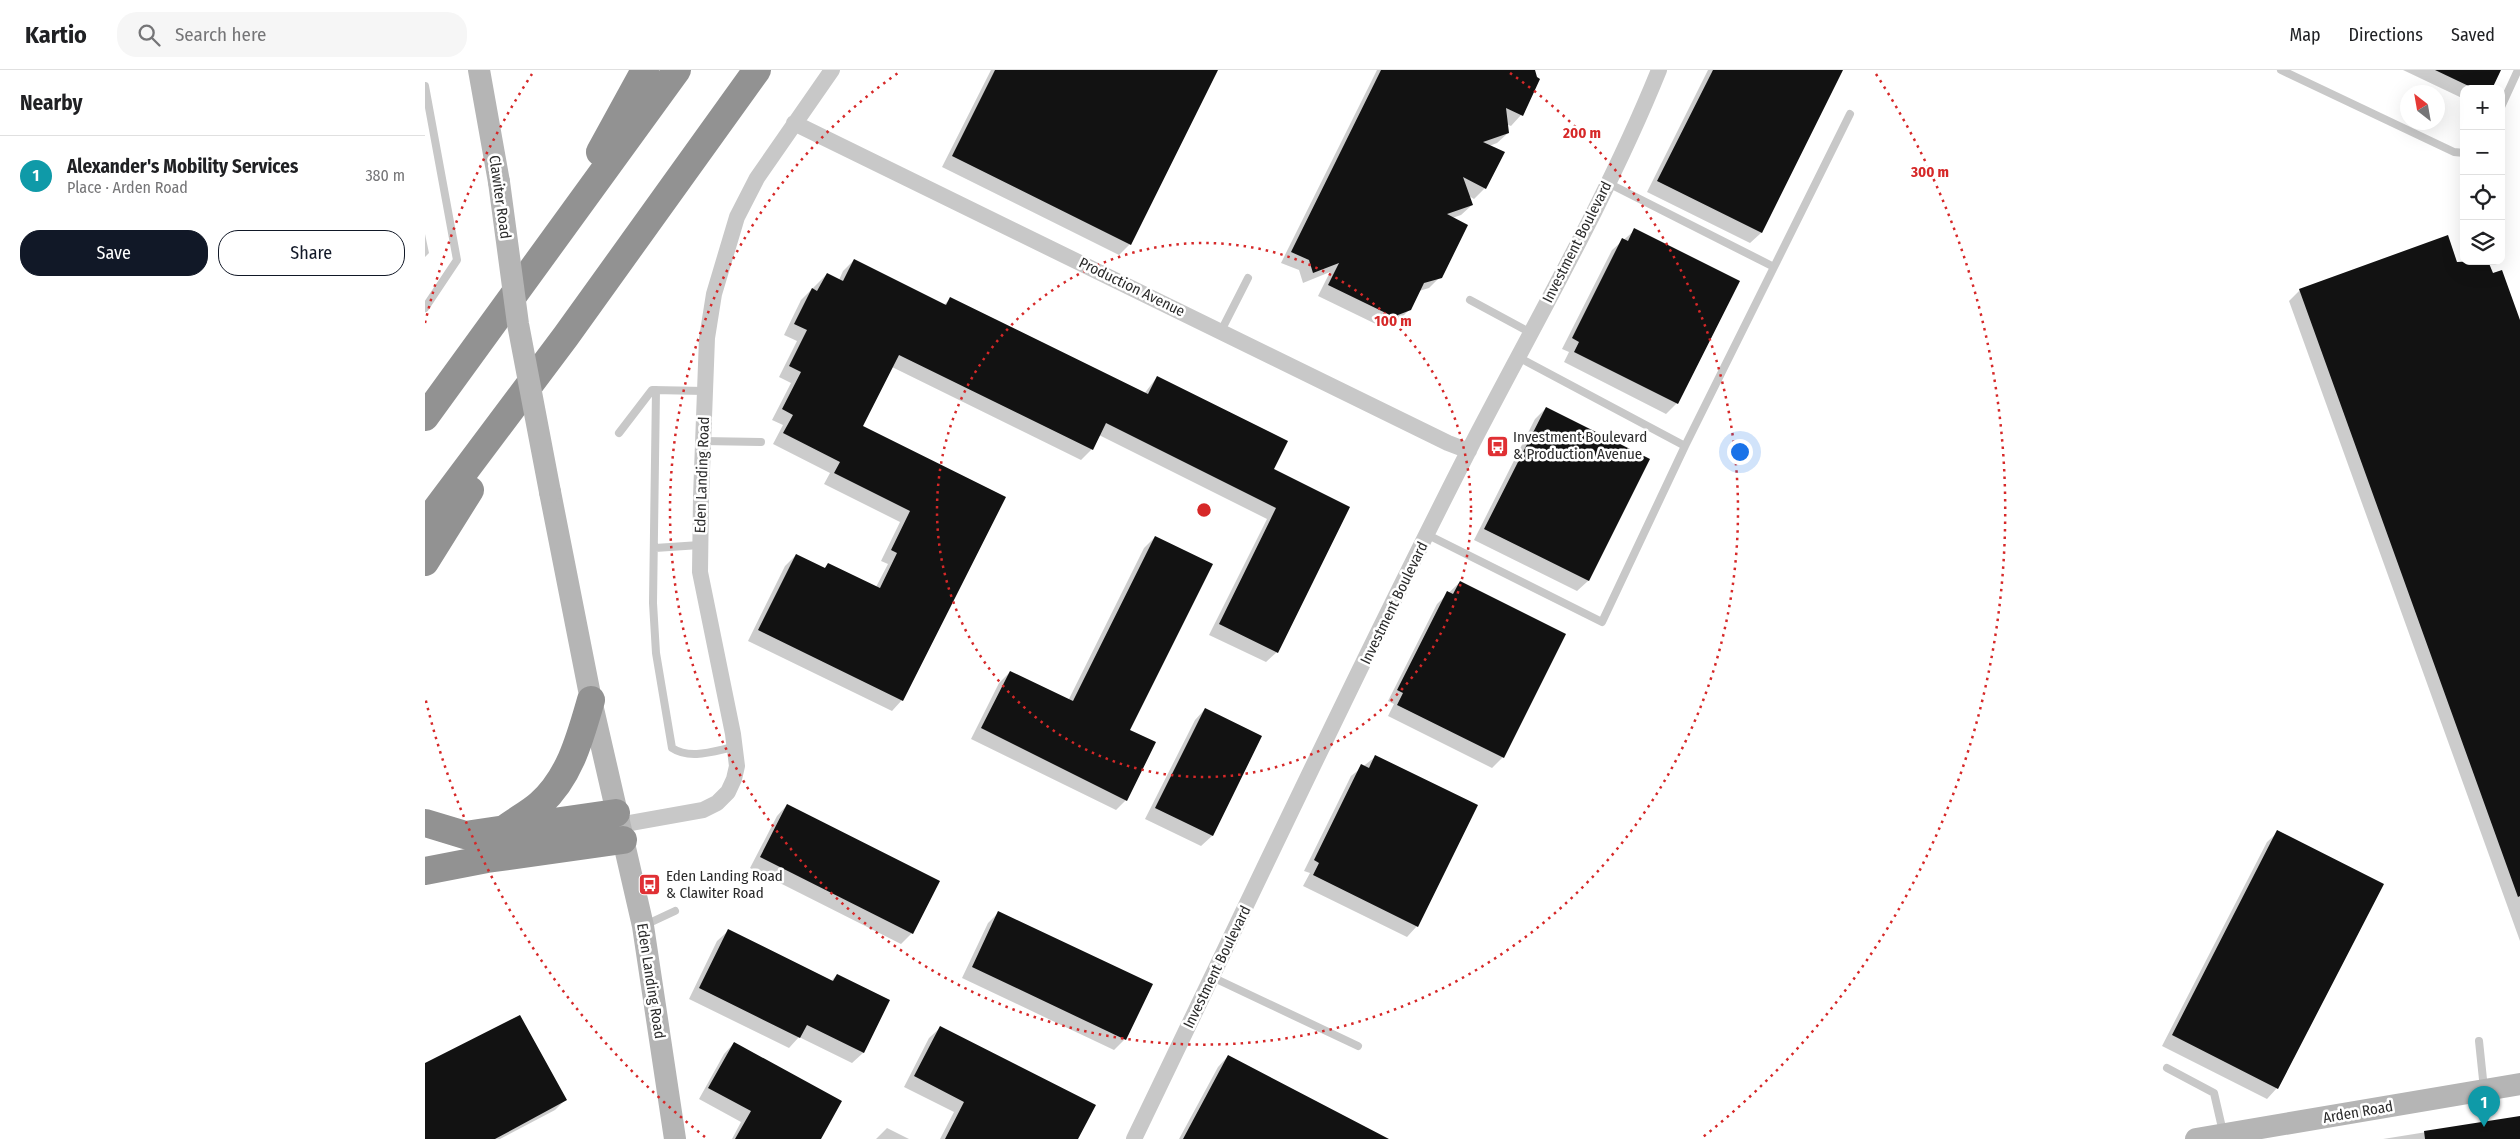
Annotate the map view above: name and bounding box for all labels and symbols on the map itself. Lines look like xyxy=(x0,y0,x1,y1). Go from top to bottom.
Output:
north arrow xyxy=(2400,85,2445,130)
text: 200 m xyxy=(1562,124,1601,142)
street label: Clawiter Road xyxy=(485,154,515,240)
text: 300 m xyxy=(1910,163,1949,181)
street label: Investment Boulevard xyxy=(1539,178,1615,306)
street label: Production Avenue xyxy=(1076,254,1188,320)
text: 100 m xyxy=(1374,312,1412,330)
street label: Eden Landing Road xyxy=(691,416,713,534)
place label: Investment Boulevard & Production Avenue xyxy=(1513,428,1647,463)
bus stop icon: Investment Boulevard & Production Avenue xyxy=(1485,434,1509,458)
your location xyxy=(1727,439,1753,465)
centre of rings xyxy=(1195,501,1213,519)
street label: Investment Boulevard xyxy=(1356,539,1432,667)
place label: Eden Landing Road & Clawiter Road xyxy=(666,867,783,902)
bus stop icon: Eden Landing Road & Clawiter Road xyxy=(638,873,662,897)
street label: Investment Boulevard xyxy=(1179,903,1255,1031)
street label: Eden Landing Road xyxy=(633,922,669,1040)
pin: 1 xyxy=(2468,1086,2500,1127)
street label: Arden Road xyxy=(2322,1097,2394,1127)

